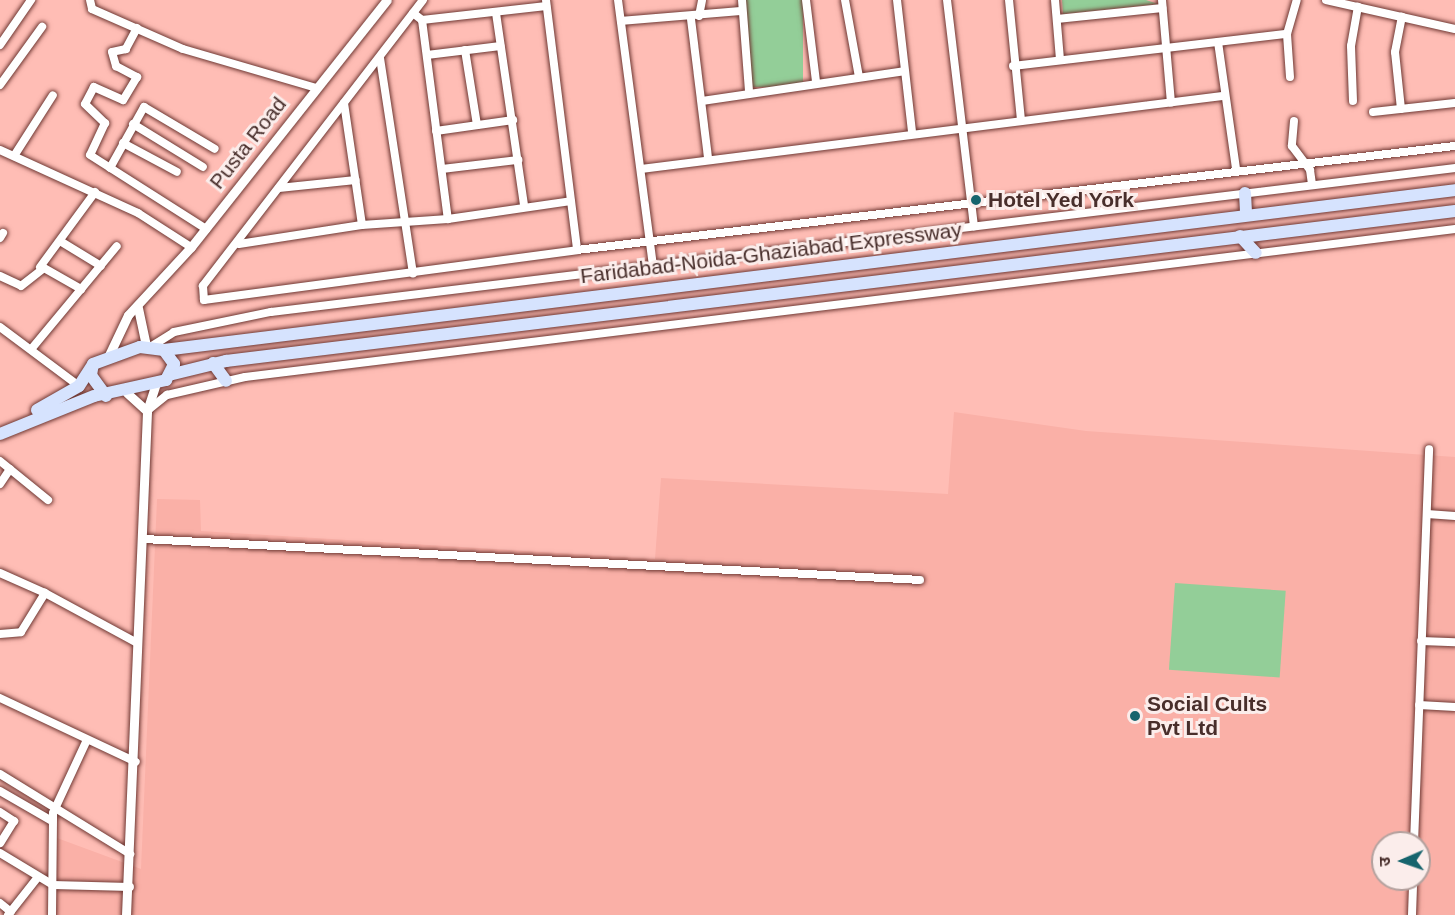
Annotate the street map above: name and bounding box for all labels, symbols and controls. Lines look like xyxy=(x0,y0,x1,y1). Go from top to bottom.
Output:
street label: Pusta Road xyxy=(204,92,292,194)
place label: Hotel Yed York xyxy=(988,187,1135,213)
marker: Hotel Yed York xyxy=(969,193,983,207)
street label: Faridabad-Noida-Ghaziabad Expressway xyxy=(579,217,963,289)
place label: Social Cults Pvt Ltd xyxy=(1147,691,1267,741)
marker: Social Cults Pvt Ltd xyxy=(1128,709,1142,723)
north arrow xyxy=(1371,831,1431,891)
text: उ xyxy=(1376,857,1393,867)

